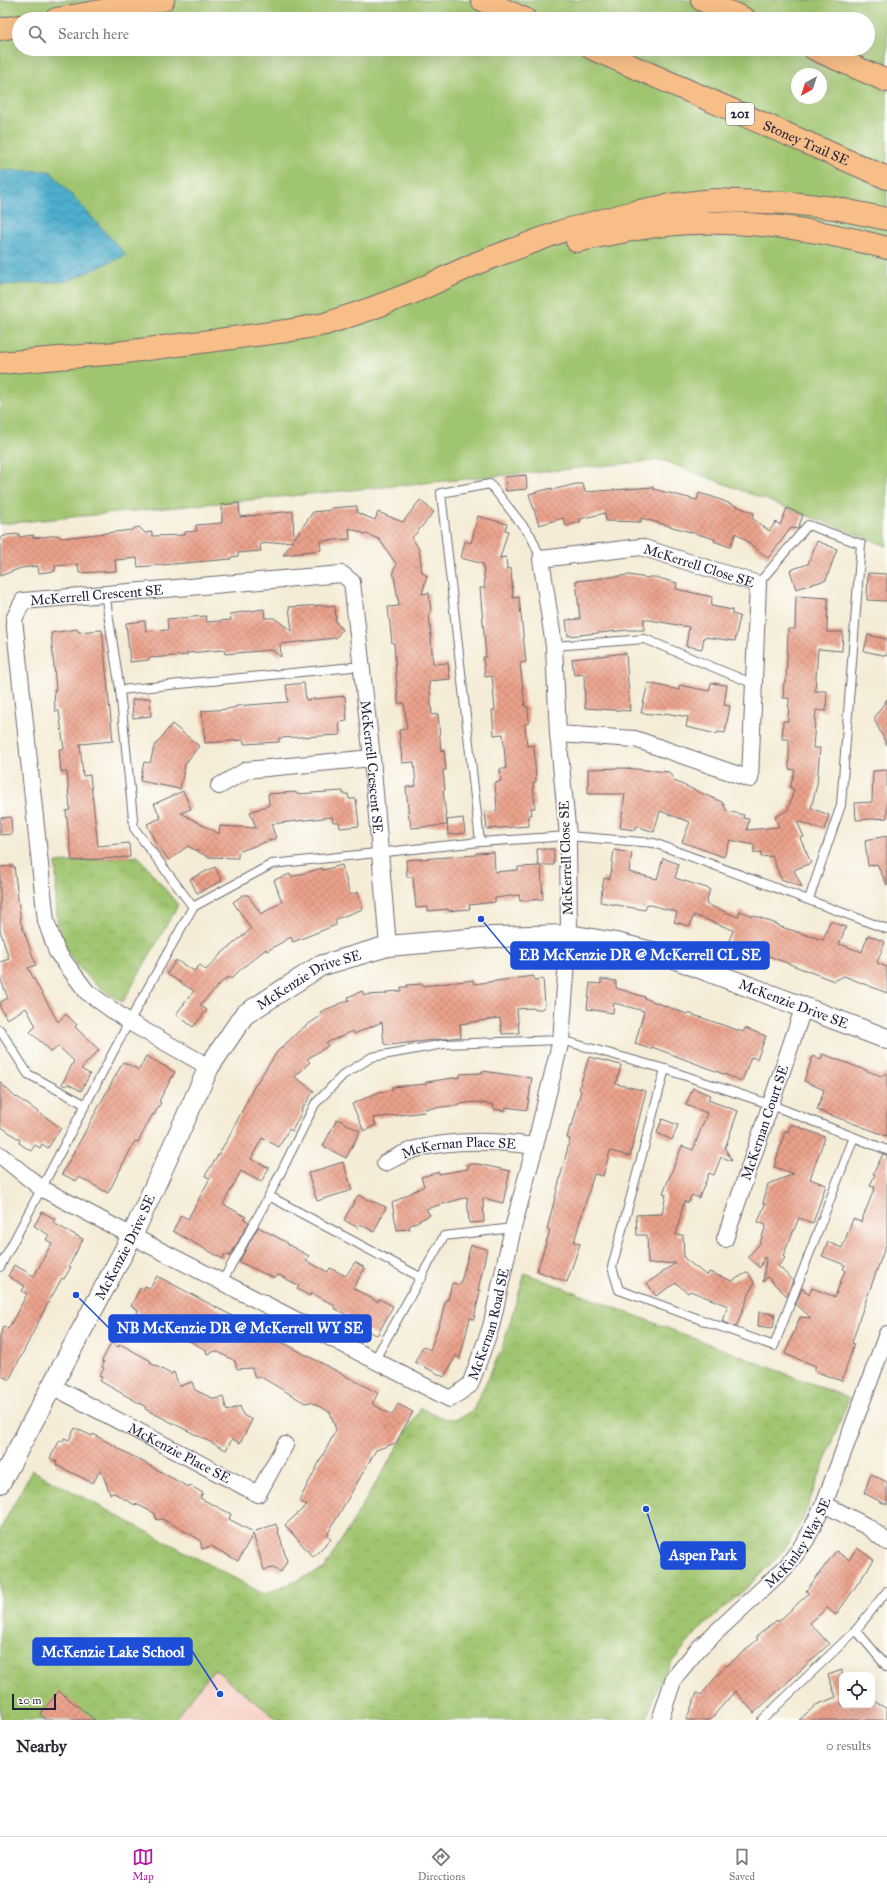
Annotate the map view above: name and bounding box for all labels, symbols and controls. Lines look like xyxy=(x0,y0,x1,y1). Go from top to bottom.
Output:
search box xyxy=(12,12,875,56)
icon: search xyxy=(26,23,48,45)
text: Search here xyxy=(58,25,129,43)
north arrow xyxy=(791,68,827,104)
road number: 201 xyxy=(726,103,754,125)
street label: Stoney Trail SE xyxy=(761,116,852,169)
street label: McKerrell Close SE xyxy=(642,540,757,591)
street label: McKerrell Crescent SE xyxy=(29,581,164,609)
street label: McKerrell Crescent SE xyxy=(357,699,387,834)
street label: McKerrell Close SE xyxy=(555,800,577,916)
callout: EB McKenzie DR @ McKerrell CL SE xyxy=(511,942,769,969)
street label: McKenzie Drive SE xyxy=(253,946,363,1013)
text: EB McKenzie DR @ McKerrell CL SE xyxy=(519,946,761,964)
street label: McKenzie Drive SE xyxy=(737,975,851,1032)
street label: McKernan Court SE xyxy=(737,1063,792,1182)
street label: McKernan Place SE xyxy=(399,1133,517,1162)
street label: McKenzie Drive SE xyxy=(91,1192,158,1303)
street label: McKernan Road SE xyxy=(464,1267,512,1383)
callout: NB McKenzie DR @ McKerrell WY SE xyxy=(109,1315,371,1342)
text: NB McKenzie DR @ McKerrell WY SE xyxy=(117,1319,364,1337)
street label: McKenzie Place SE xyxy=(126,1419,234,1487)
street label: McKinley Way SE xyxy=(761,1495,834,1591)
callout: Aspen Park xyxy=(661,1542,745,1569)
text: Aspen Park xyxy=(668,1546,738,1565)
callout: McKenzie Lake School xyxy=(33,1638,192,1665)
text: McKenzie Lake School xyxy=(41,1643,186,1661)
map controls xyxy=(839,1672,875,1708)
button: locate xyxy=(839,1672,875,1708)
scale bar xyxy=(12,1692,56,1711)
text: 20 m xyxy=(18,1694,41,1707)
text: Nearby xyxy=(16,1736,67,1757)
text: 0 results xyxy=(826,1738,871,1754)
tab: Map xyxy=(132,1846,154,1883)
tab: Directions xyxy=(418,1846,465,1883)
tab: Saved xyxy=(729,1846,755,1883)

